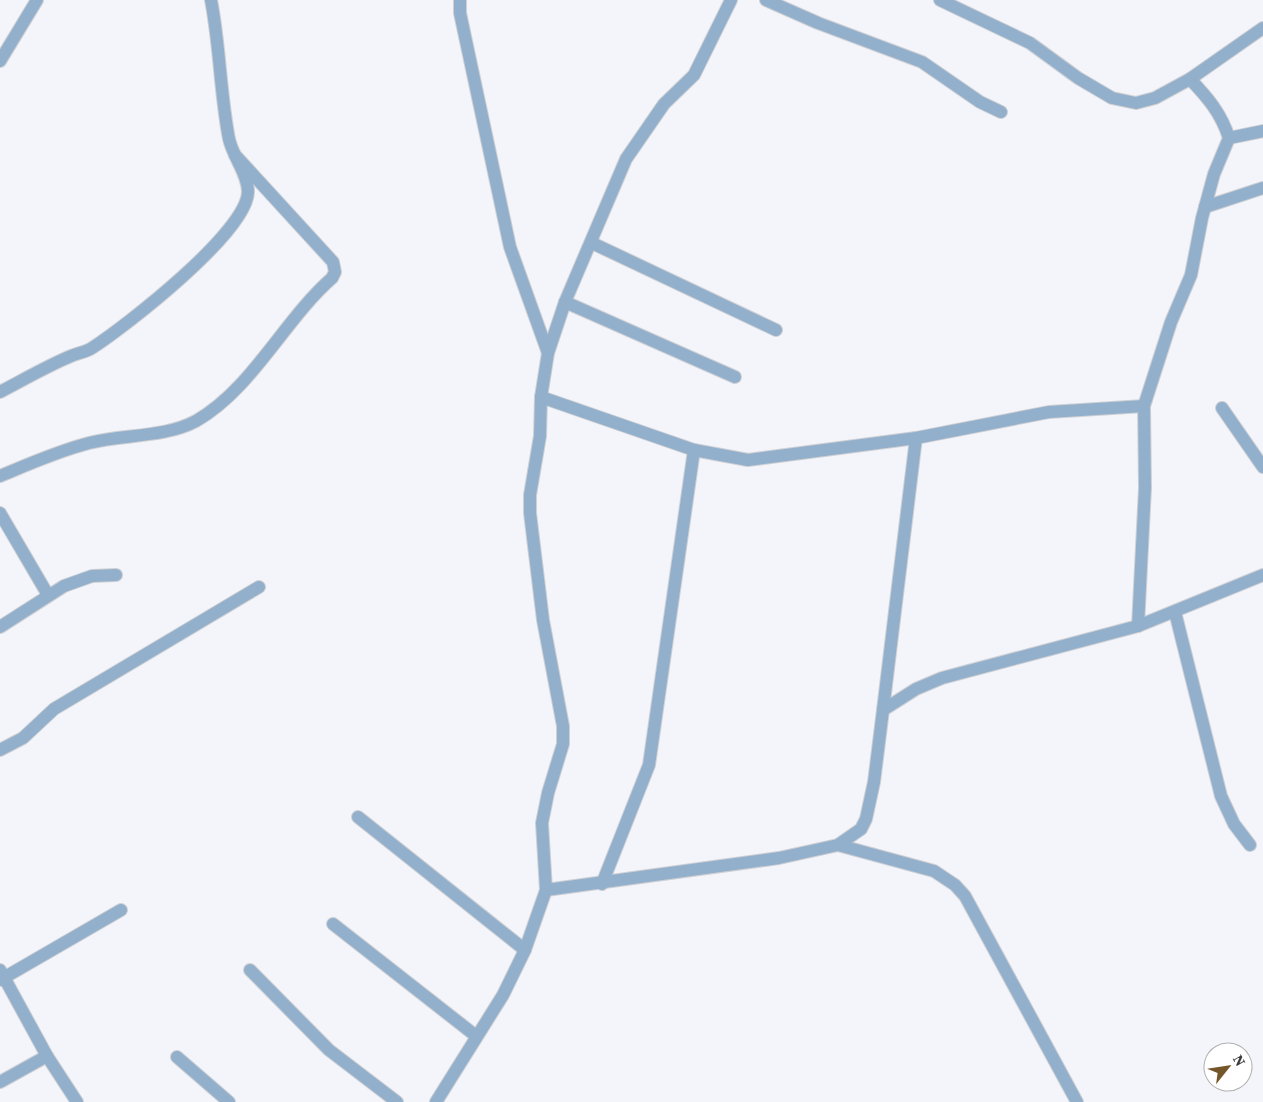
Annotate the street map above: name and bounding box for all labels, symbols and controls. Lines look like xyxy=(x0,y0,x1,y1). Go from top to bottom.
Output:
north arrow xyxy=(1203,1042,1253,1092)
text: N xyxy=(1228,1051,1250,1070)

